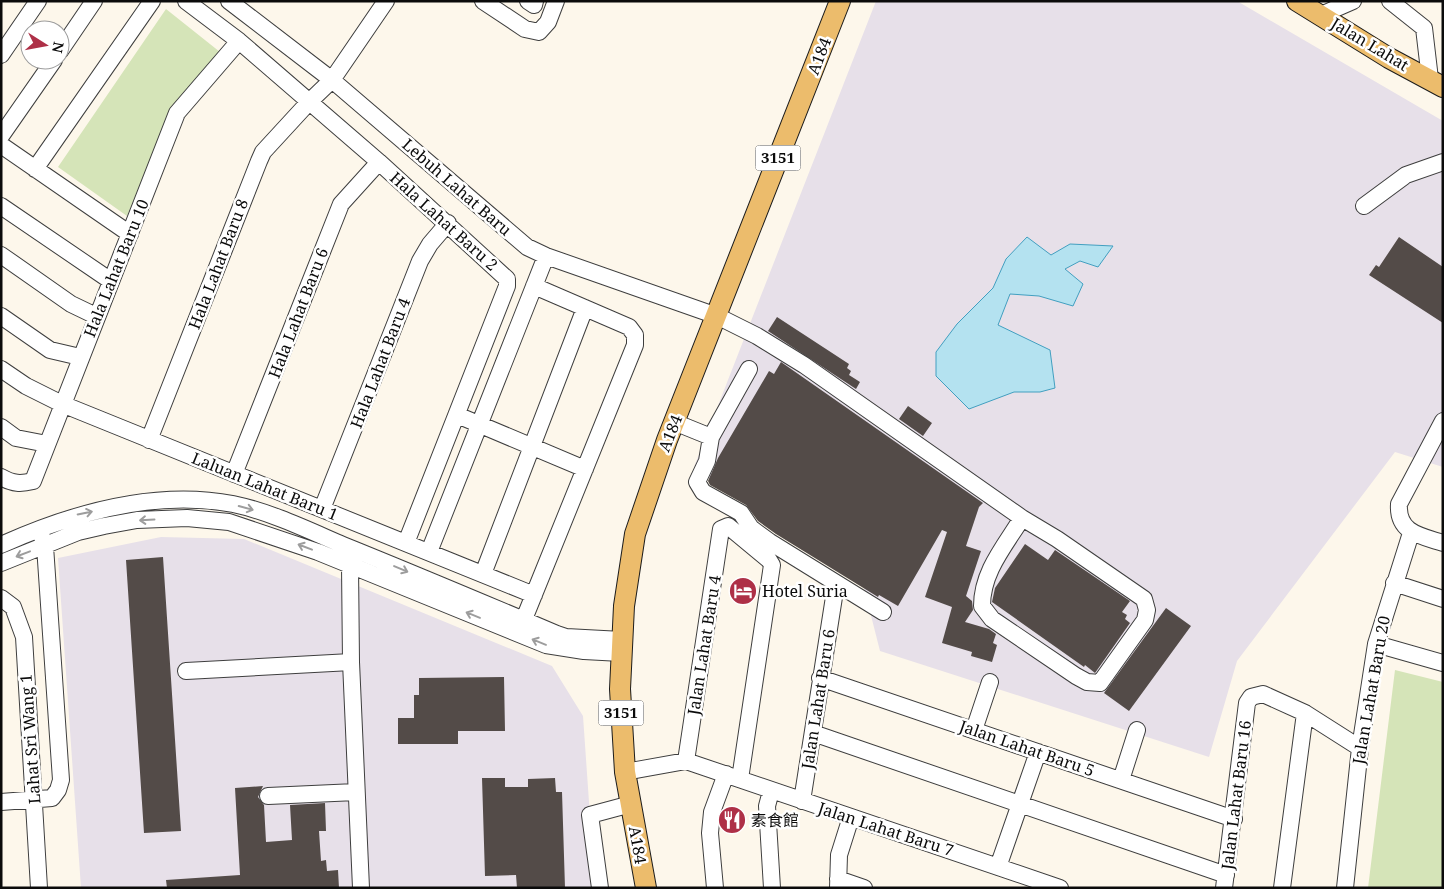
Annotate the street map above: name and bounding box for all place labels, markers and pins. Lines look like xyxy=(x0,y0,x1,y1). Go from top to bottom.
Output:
hotel icon: Hotel Suria xyxy=(728,576,758,606)
place label: Hotel Suria xyxy=(762,580,848,602)
restaurant icon: 素食館 xyxy=(717,805,747,835)
place label: 素食館 xyxy=(751,809,799,831)

